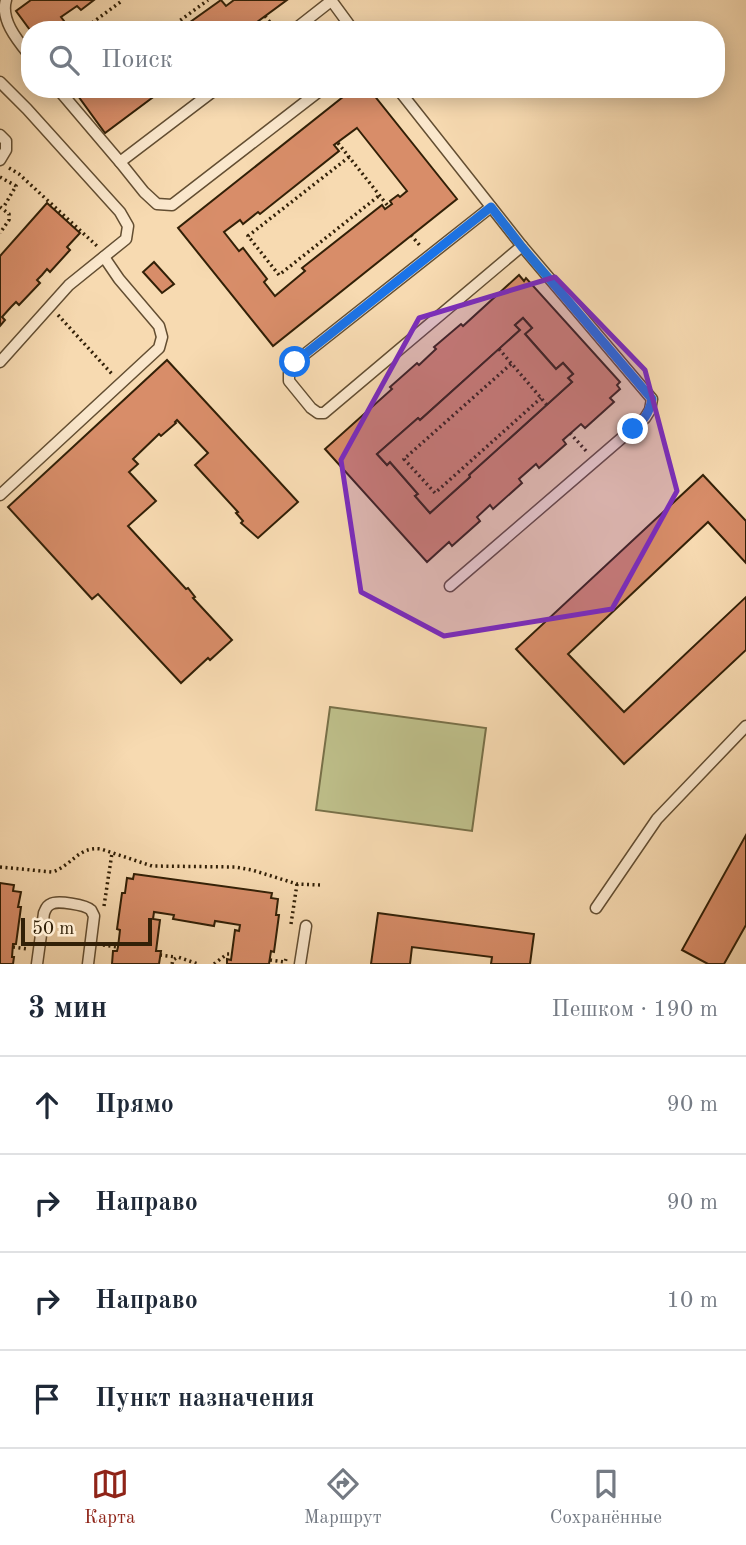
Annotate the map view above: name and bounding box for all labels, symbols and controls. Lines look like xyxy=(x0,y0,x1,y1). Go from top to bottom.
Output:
search box xyxy=(21,21,725,98)
icon: search xyxy=(45,41,83,79)
text: Поиск xyxy=(101,47,173,73)
route start xyxy=(279,346,310,377)
route end xyxy=(617,413,648,444)
scale bar xyxy=(21,915,152,947)
text: 50 m xyxy=(32,920,74,939)
text: 3 мин xyxy=(28,994,107,1024)
text: Пешком · 190 m xyxy=(552,998,718,1021)
icon: ahead xyxy=(28,1086,66,1124)
text: Прямо xyxy=(95,1092,174,1118)
text: 90 m xyxy=(667,1093,718,1116)
icon: right xyxy=(28,1184,66,1222)
text: Направо xyxy=(95,1190,198,1216)
text: 90 m xyxy=(667,1191,718,1214)
icon: right xyxy=(28,1282,66,1320)
text: Направо xyxy=(95,1288,198,1314)
text: 10 m xyxy=(667,1289,718,1312)
icon: arrive xyxy=(28,1380,66,1418)
text: Пункт назначения xyxy=(95,1386,314,1412)
tab: Карта xyxy=(84,1465,135,1530)
tab: Маршрут xyxy=(304,1465,382,1530)
tab: Сохранённые xyxy=(550,1465,662,1530)

